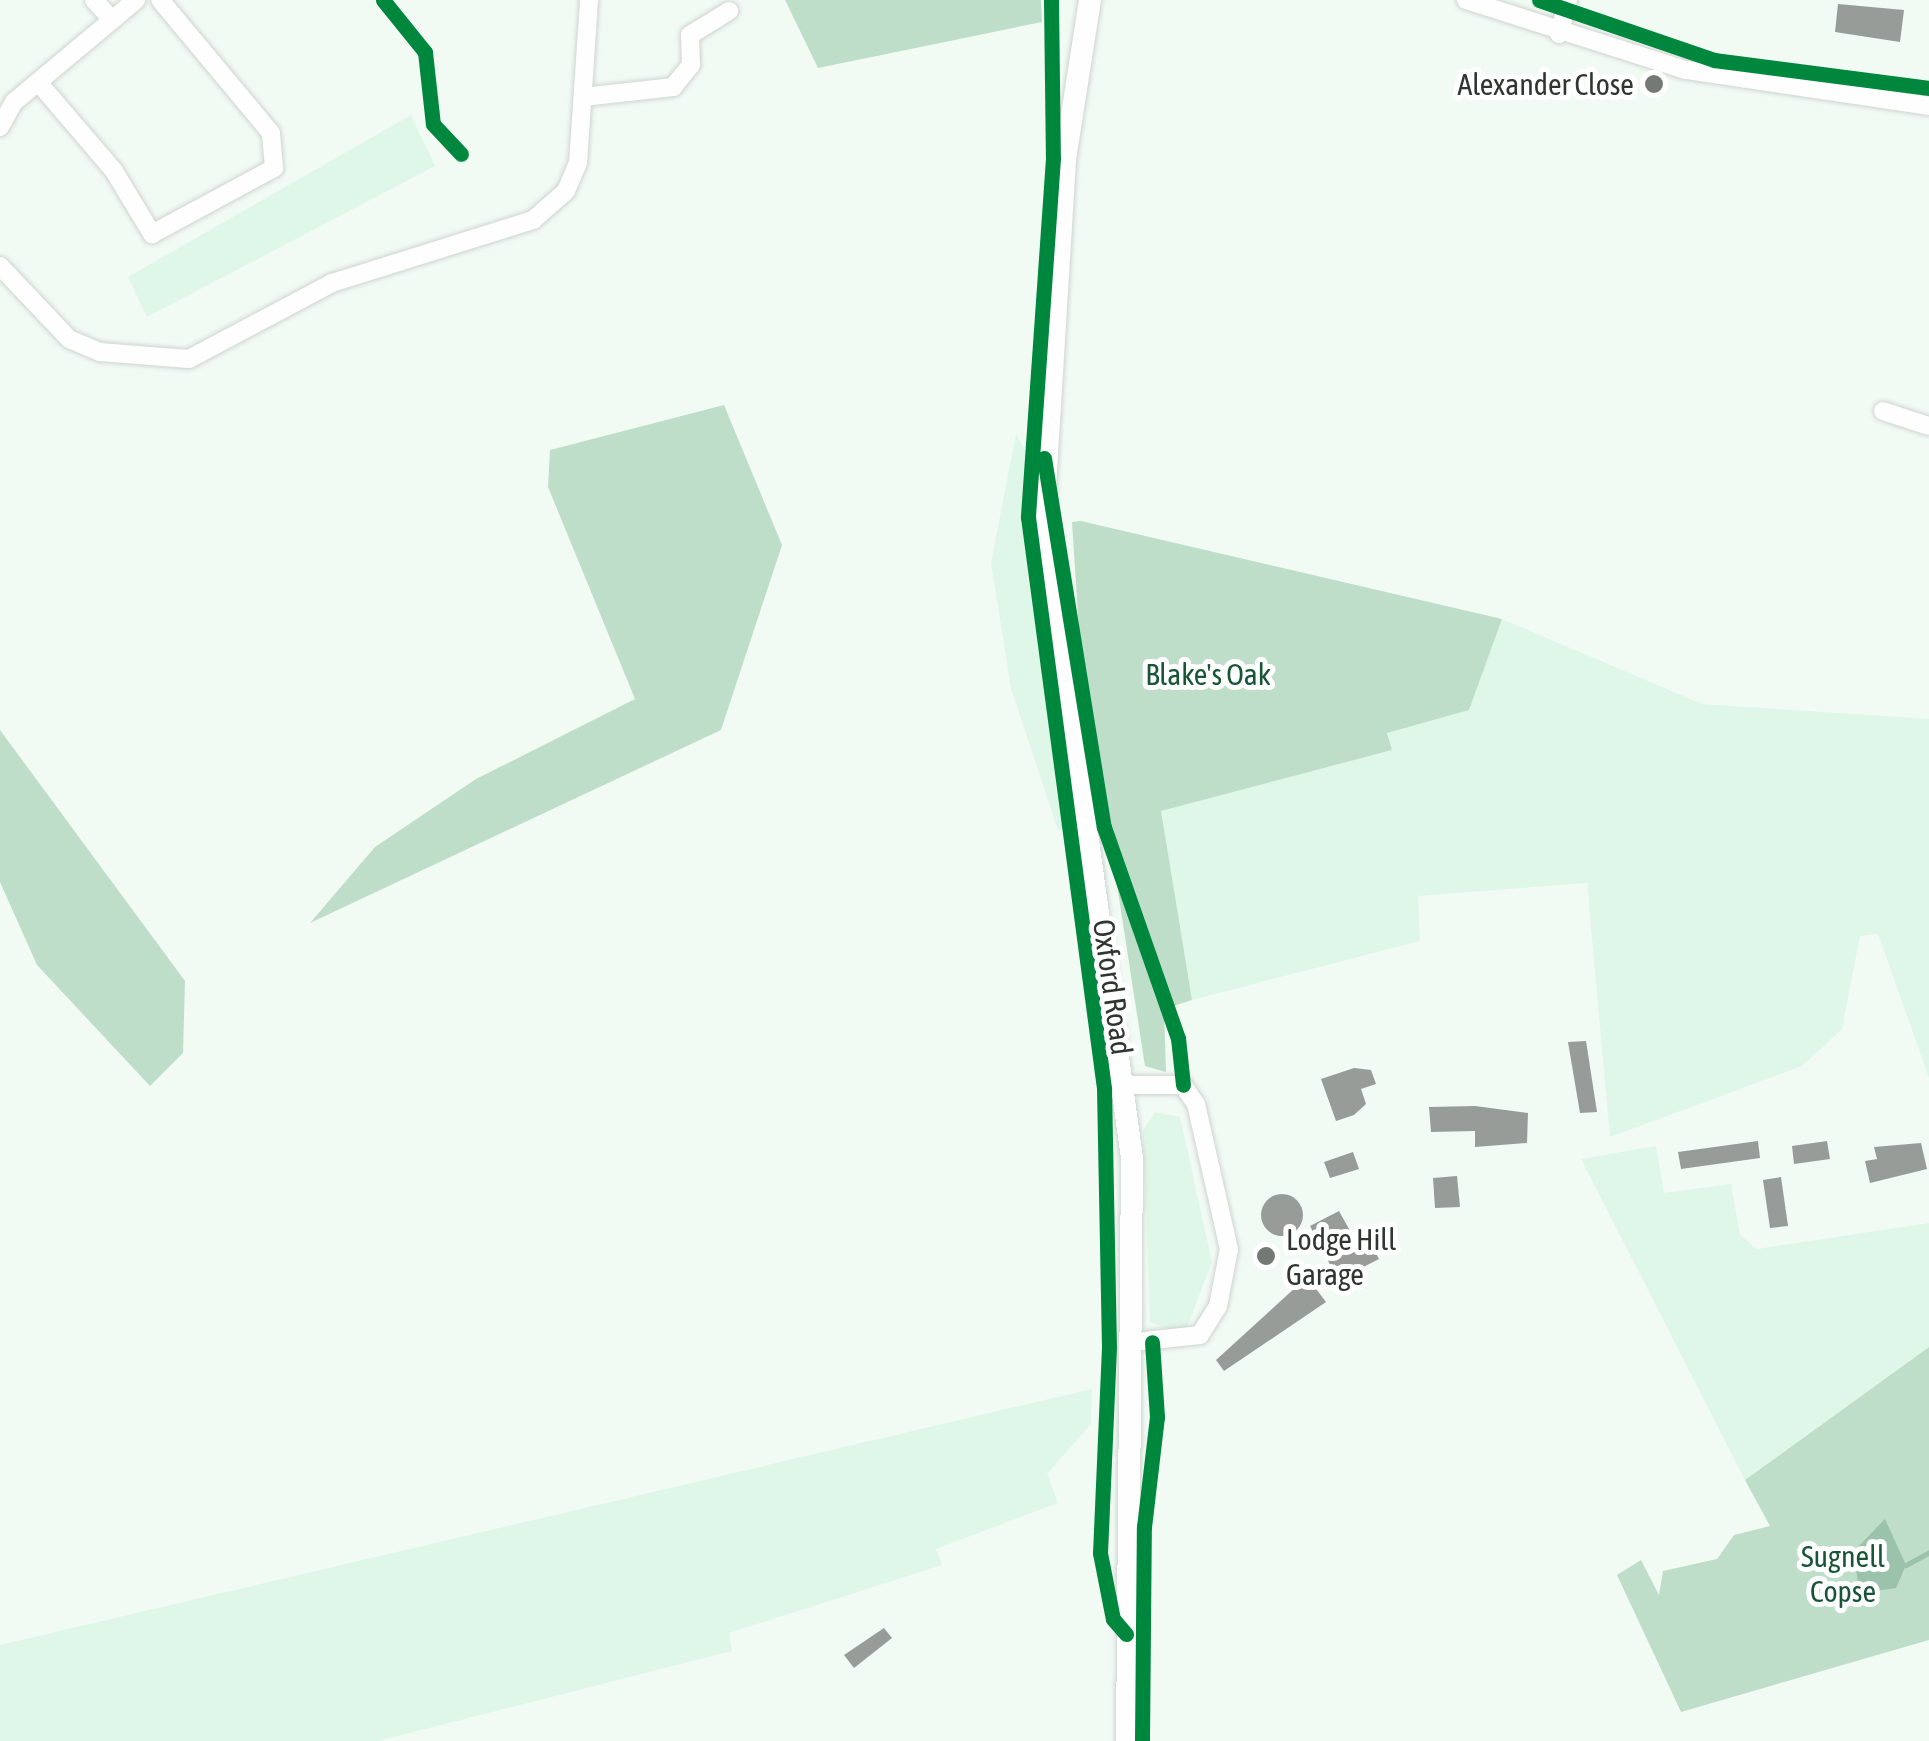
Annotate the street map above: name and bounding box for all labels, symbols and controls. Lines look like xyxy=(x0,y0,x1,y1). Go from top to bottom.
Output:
place label: Alexander Close xyxy=(1457,66,1634,102)
marker: Alexander Close xyxy=(1643,73,1665,95)
park label: Blake's Oak xyxy=(1145,656,1271,692)
street label: Oxford Road xyxy=(1086,917,1140,1057)
place label: Lodge Hill Garage xyxy=(1286,1221,1396,1292)
marker: Lodge Hill Garage xyxy=(1255,1245,1277,1267)
park label: Sugnell Copse xyxy=(1801,1538,1885,1608)

